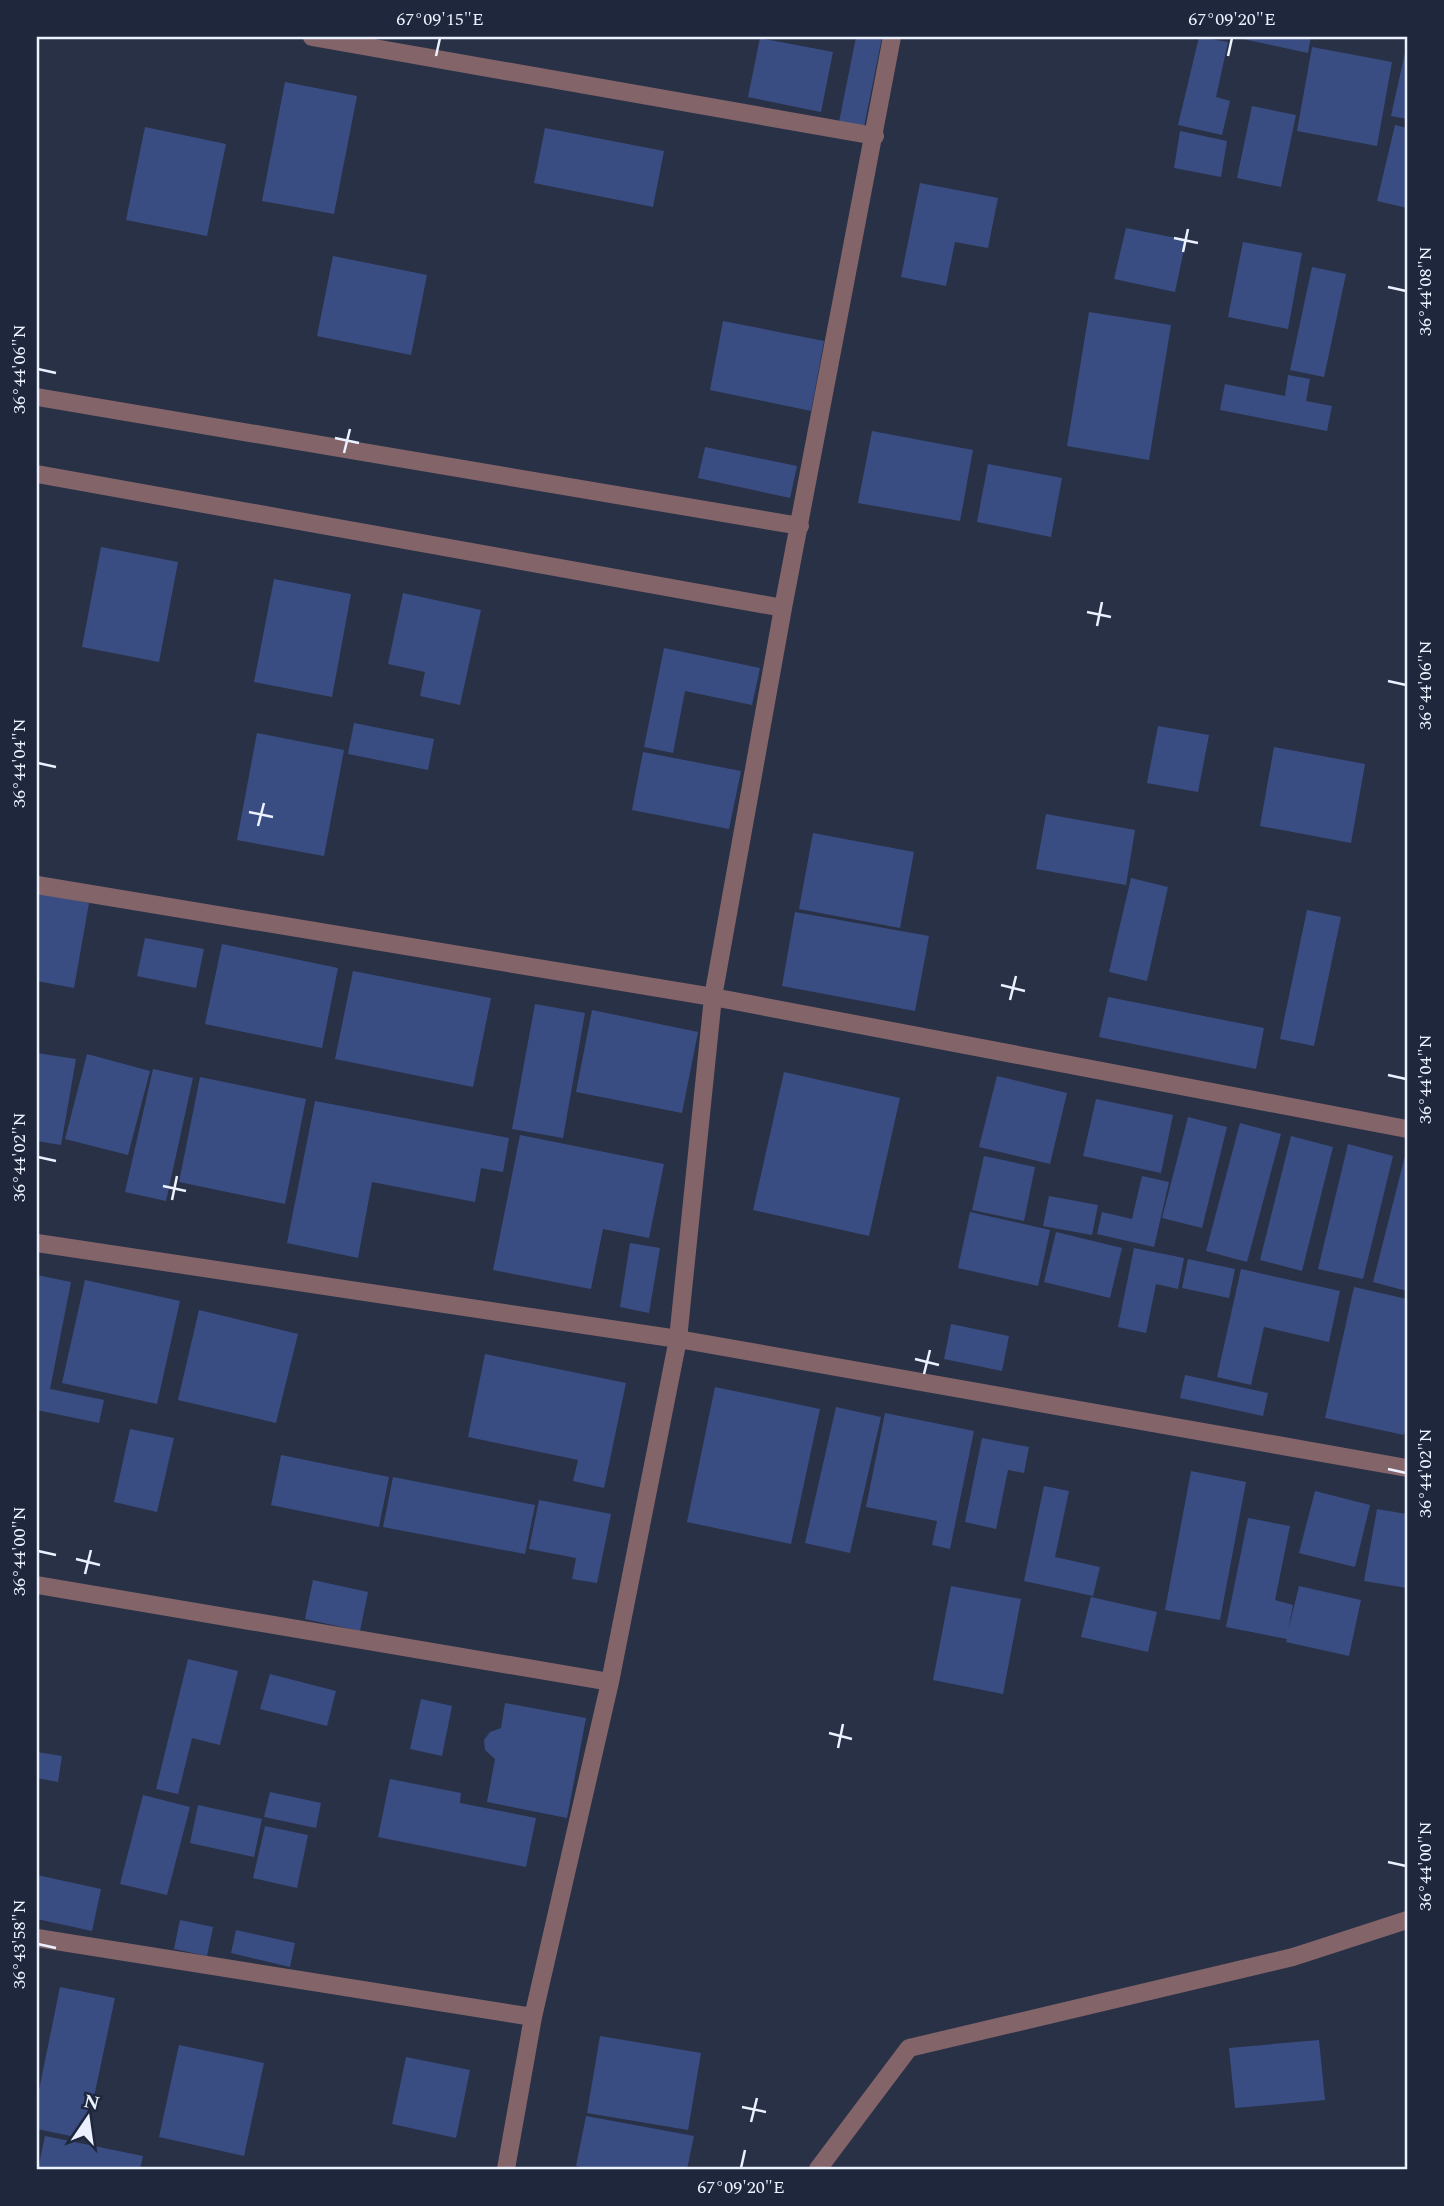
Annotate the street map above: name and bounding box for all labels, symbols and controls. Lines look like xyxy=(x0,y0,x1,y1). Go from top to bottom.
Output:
text: 67°09'15"E xyxy=(396,6,484,33)
text: 67°09'20"E xyxy=(1188,6,1276,33)
text: 36°44'08"N xyxy=(1412,246,1439,336)
text: 36°44'06"N xyxy=(6,324,33,414)
text: 36°44'06"N xyxy=(1412,640,1439,730)
text: 36°44'04"N xyxy=(6,718,33,808)
text: 36°44'04"N xyxy=(1412,1034,1439,1124)
text: 36°44'02"N xyxy=(6,1112,33,1202)
text: 36°44'02"N xyxy=(1412,1428,1439,1518)
text: 36°44'00"N xyxy=(6,1506,33,1596)
text: 36°44'00"N xyxy=(1412,1821,1439,1911)
text: 36°43'58"N xyxy=(6,1899,33,1989)
north arrow xyxy=(52,2084,122,2154)
text: N xyxy=(81,2087,102,2119)
text: 67°09'20"E xyxy=(697,2174,785,2201)

